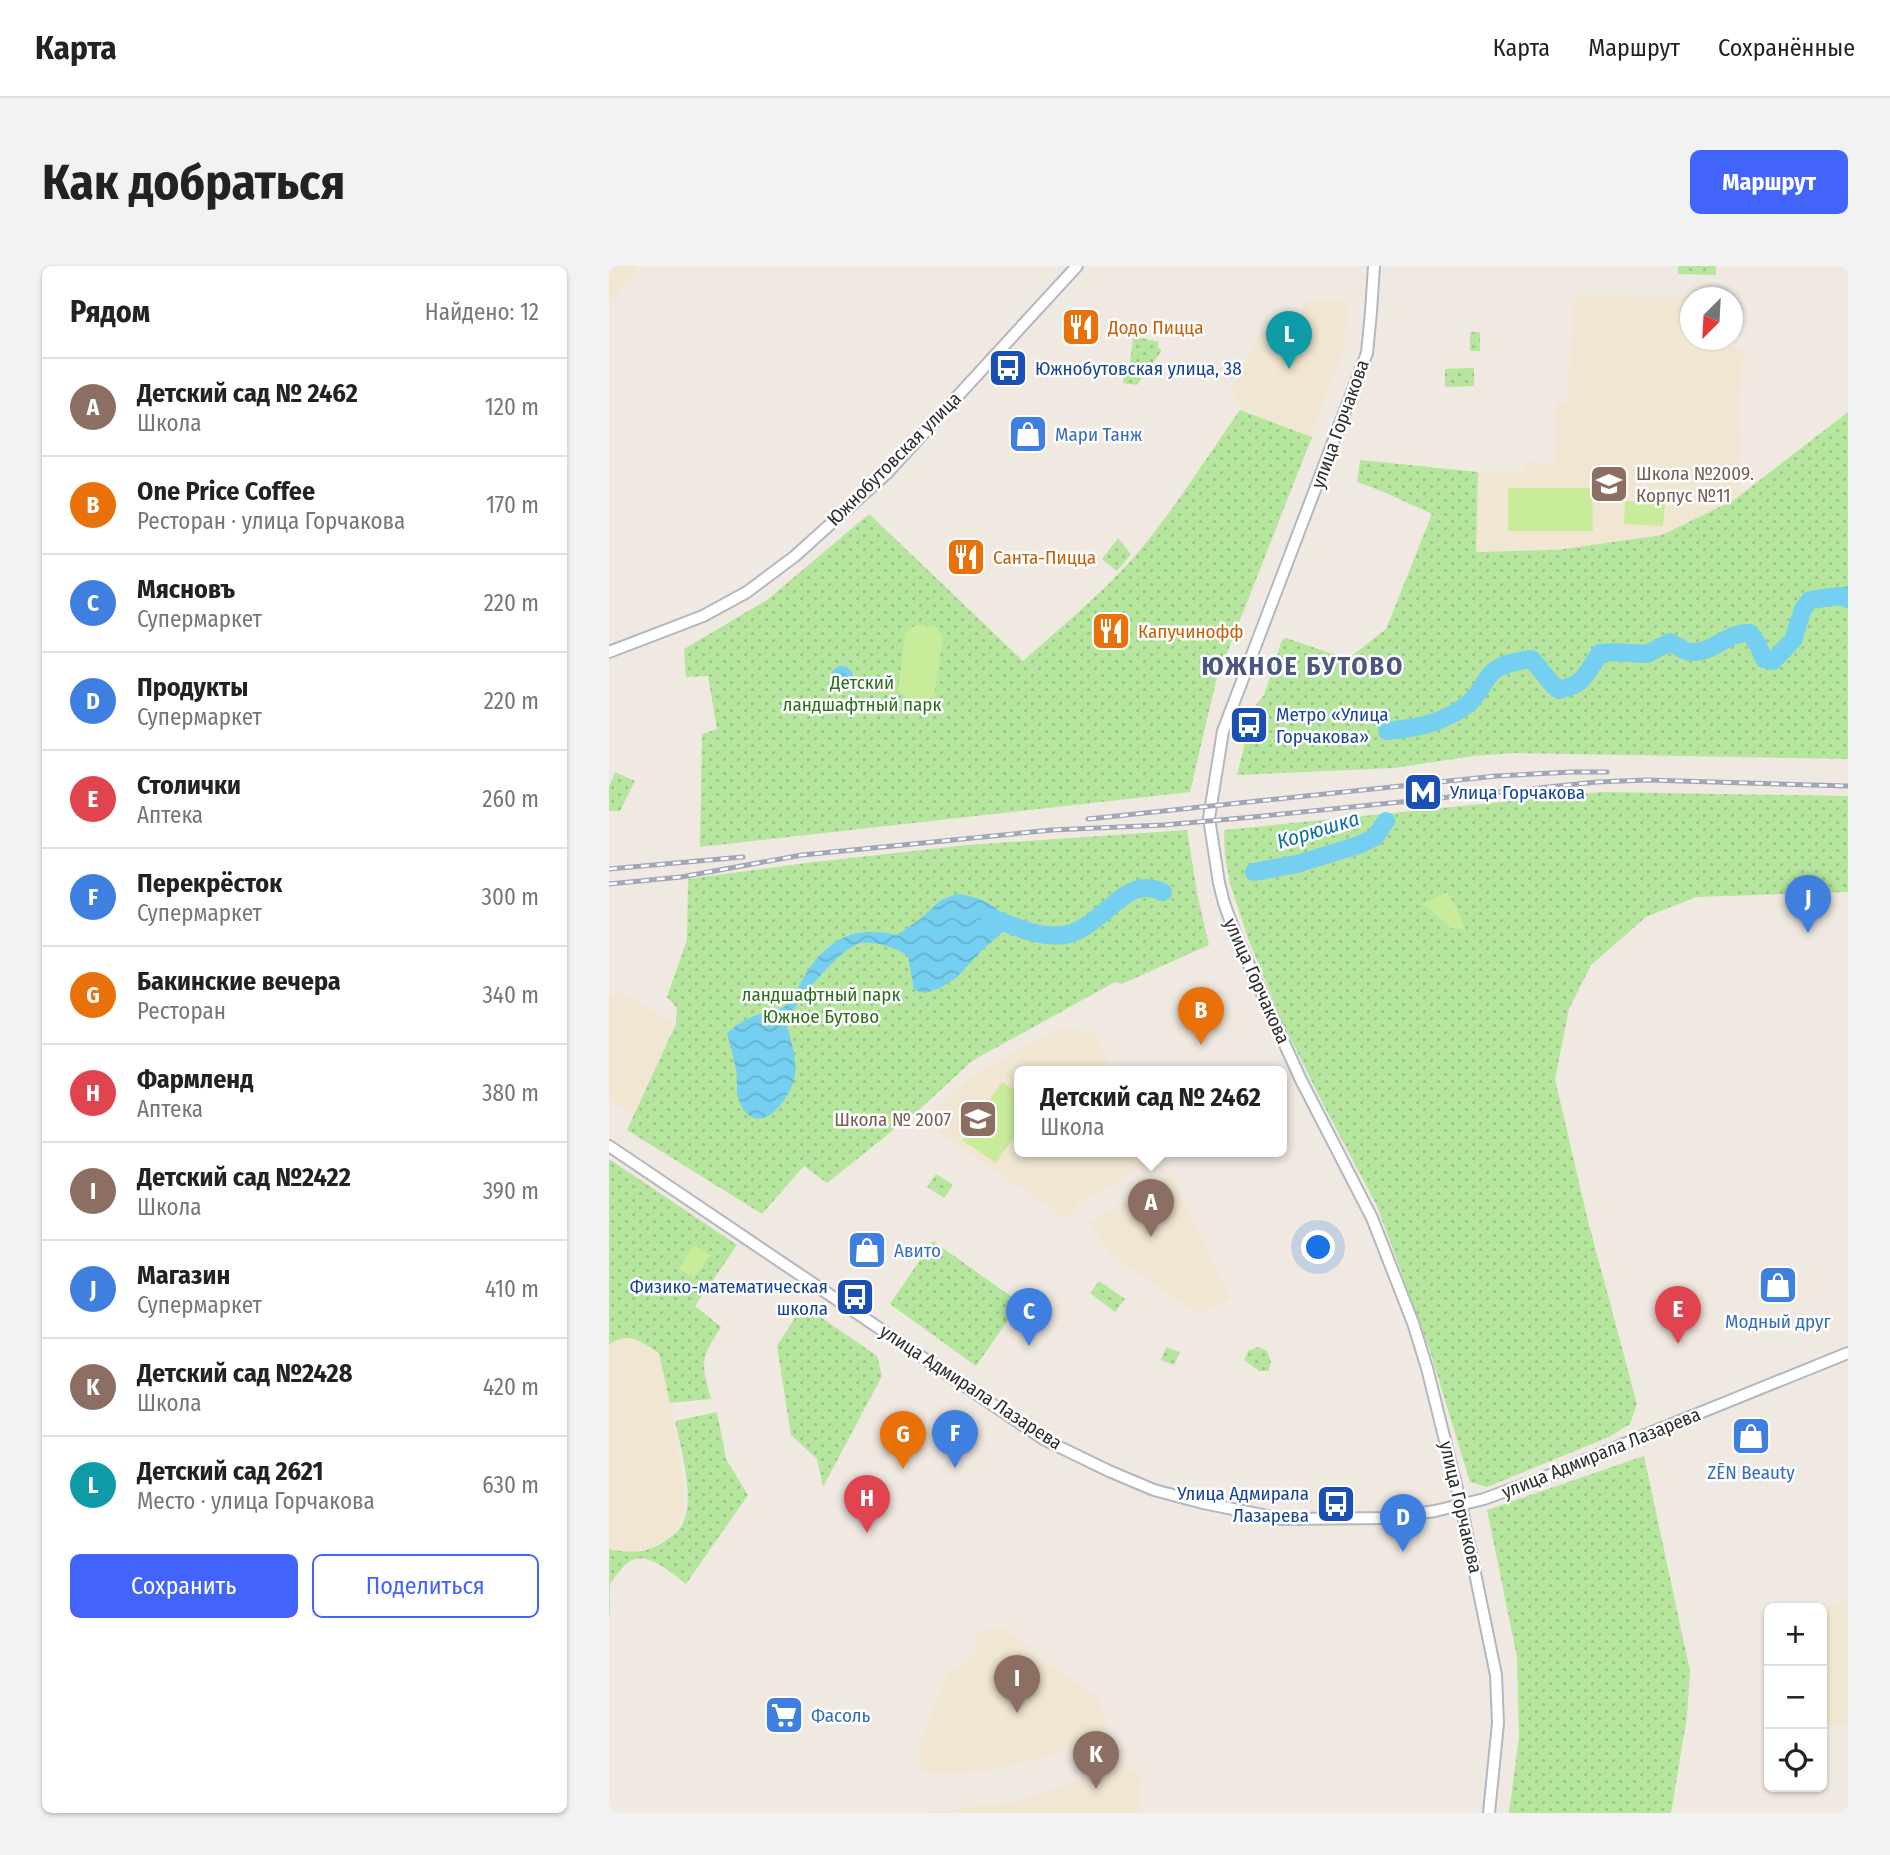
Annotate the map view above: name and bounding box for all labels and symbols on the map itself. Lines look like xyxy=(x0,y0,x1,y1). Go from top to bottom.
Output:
north arrow xyxy=(1680,287,1743,350)
restaurant icon: Додо Пицца xyxy=(1060,306,1102,348)
pin: L xyxy=(1266,311,1312,369)
place label: Додо Пицца xyxy=(1107,316,1203,339)
bus stop icon: Южнобутовская улица, 38 xyxy=(987,347,1029,389)
place label: Южнобутовская улица, 38 xyxy=(1035,357,1242,380)
street label: улица Горчакова xyxy=(1306,357,1374,491)
street label: Южнобутовская улица xyxy=(822,387,966,531)
shop icon: Мари Танж xyxy=(1007,413,1049,455)
place label: Мари Танж xyxy=(1055,423,1142,446)
place label: Школа №2009. Корпус №11 xyxy=(1636,462,1754,507)
school or university icon: Школа №2009. Корпус №11 xyxy=(1588,463,1630,505)
restaurant icon: Санта-Пицца xyxy=(945,536,987,578)
place label: Санта-Пицца xyxy=(993,546,1096,569)
restaurant icon: Капучинофф xyxy=(1090,610,1132,652)
place label: Капучинофф xyxy=(1138,620,1244,643)
district label: ЮЖНОЕ БУТОВО xyxy=(1201,651,1405,682)
park label: Детский ландшафтный парк xyxy=(783,671,941,716)
place label: Метро «Улица Горчакова» xyxy=(1276,703,1389,748)
bus stop icon: Метро «Улица Горчакова» xyxy=(1228,704,1270,746)
metro station icon: Улица Горчакова xyxy=(1402,771,1444,813)
place label: Улица Горчакова xyxy=(1449,781,1585,804)
water label: Корюшка xyxy=(1274,805,1362,855)
pin: J xyxy=(1785,875,1831,933)
street label: улица Горчакова xyxy=(1219,915,1295,1047)
park label: ландшафтный парк Южное Бутово xyxy=(742,983,900,1028)
pin: B xyxy=(1178,987,1224,1045)
school or university icon: Школа № 2007 xyxy=(957,1098,999,1140)
place label: Школа № 2007 xyxy=(834,1108,951,1131)
pin: A xyxy=(1128,1179,1174,1237)
shop icon: Авито xyxy=(846,1229,888,1271)
your location xyxy=(1301,1230,1335,1264)
place label: Авито xyxy=(894,1239,941,1262)
shop icon: Модный друг xyxy=(1757,1264,1799,1306)
place label: Физико-математическая школа xyxy=(630,1275,828,1320)
bus stop icon: Физико-математическая школа xyxy=(834,1276,876,1318)
pin: E xyxy=(1655,1286,1701,1344)
pin: C xyxy=(1006,1288,1052,1346)
place label: Модный друг xyxy=(1725,1310,1832,1333)
street label: улица Адмирала Лазарева xyxy=(876,1319,1066,1455)
street label: улица Адмирала Лазарева xyxy=(1498,1403,1704,1503)
pin: F xyxy=(932,1410,978,1468)
pin: G xyxy=(880,1411,926,1469)
shop icon: ZĒN Beauty xyxy=(1730,1415,1772,1457)
street label: улица Горчакова xyxy=(1435,1439,1487,1575)
place label: ZĒN Beauty xyxy=(1707,1461,1795,1484)
pin: H xyxy=(844,1475,890,1533)
place label: Улица Адмирала Лазарева xyxy=(1176,1482,1309,1527)
bus stop icon: Улица Адмирала Лазарева xyxy=(1315,1483,1357,1525)
pin: D xyxy=(1380,1494,1426,1552)
pin: I xyxy=(994,1655,1040,1713)
supermarket icon: Фасоль xyxy=(763,1694,805,1736)
place label: Фасоль xyxy=(811,1704,870,1727)
pin: K xyxy=(1073,1731,1119,1789)

